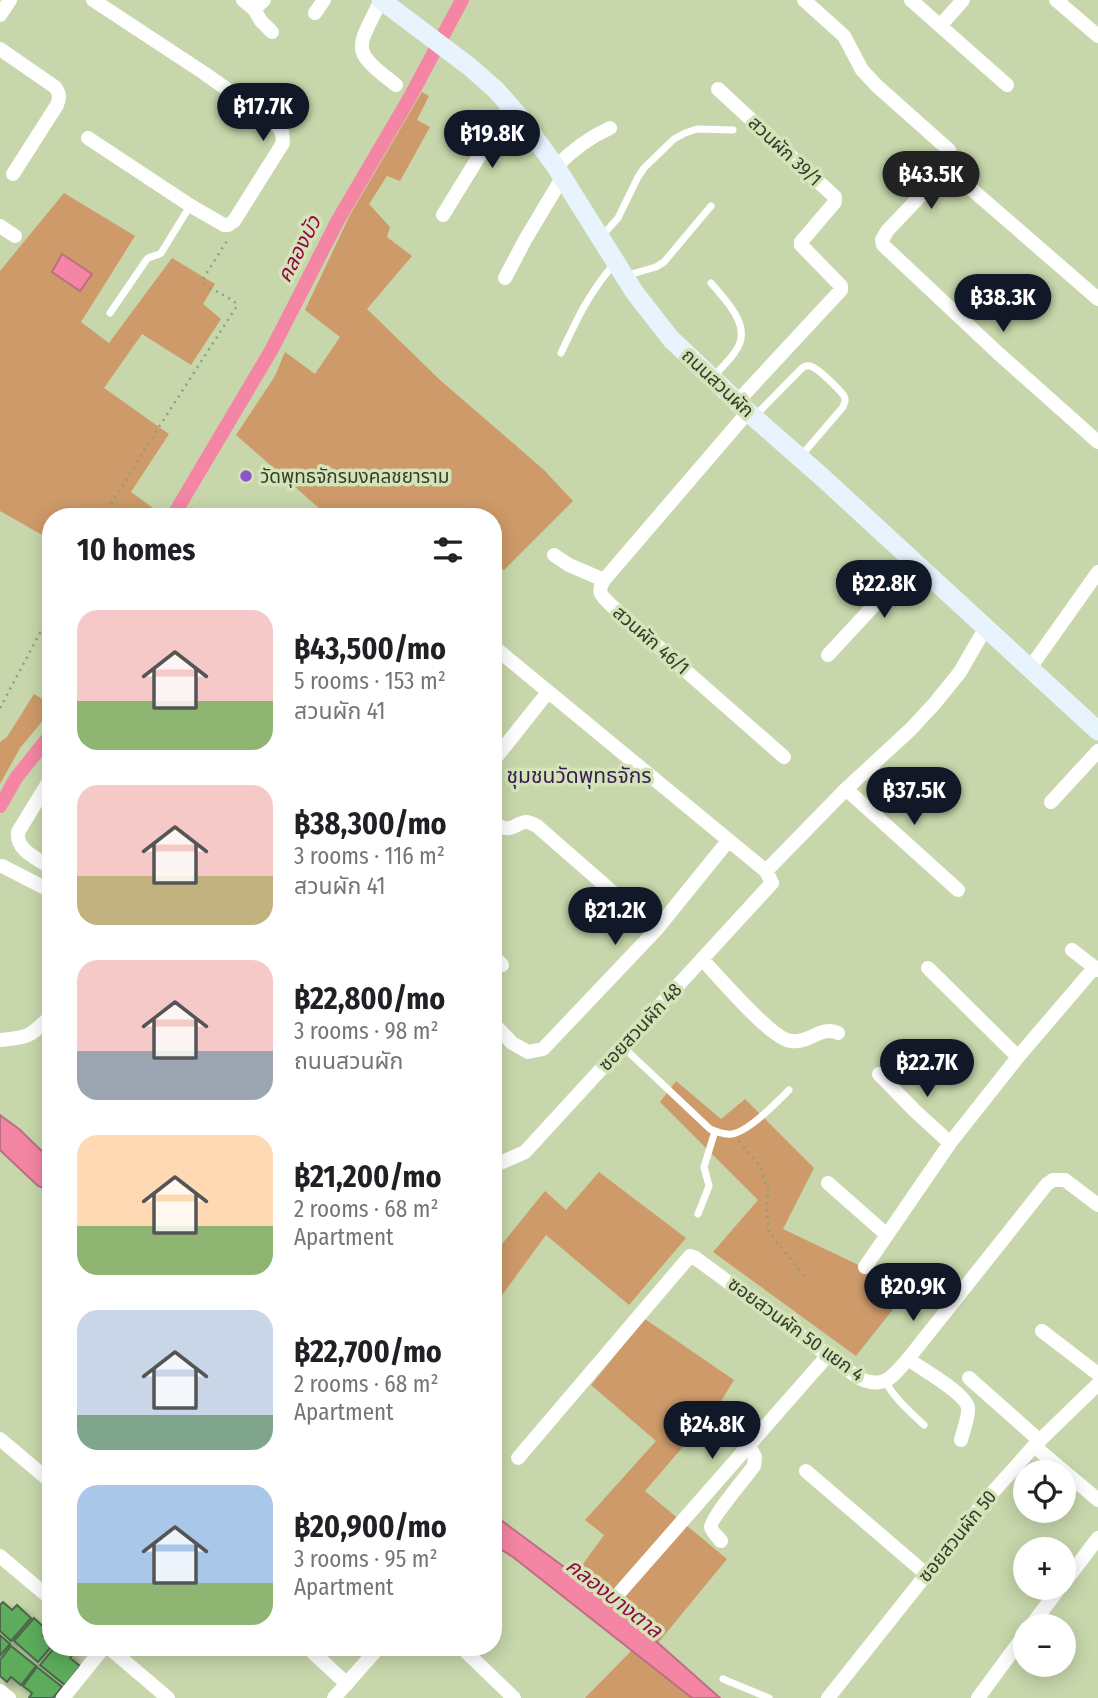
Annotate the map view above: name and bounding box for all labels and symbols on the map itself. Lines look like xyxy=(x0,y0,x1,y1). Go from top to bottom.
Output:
pin: ฿17.7K xyxy=(206,83,320,143)
pin: ฿19.8K xyxy=(435,110,549,170)
street label: สวนผัก 39/1 xyxy=(743,111,827,191)
pin: ฿43.5K xyxy=(874,152,988,211)
water label: คลองบัว xyxy=(271,211,327,287)
pin: ฿38.3K xyxy=(946,274,1060,334)
street label: ถนนสวนผัก xyxy=(677,344,759,422)
place label: วัดพุทธจักรมงคลชยาราม xyxy=(260,465,449,488)
marker: วัดพุทธจักรมงคลชยาราม xyxy=(238,468,254,484)
pin: ฿22.8K xyxy=(827,560,941,620)
street label: สวนผัก 46/1 xyxy=(608,601,694,679)
district label: ชุมชนวัดพุทธจักร xyxy=(507,763,651,789)
pin: ฿37.5K xyxy=(857,768,971,827)
pin: ฿21.2K xyxy=(558,888,672,947)
street label: ซอยสวนผัก 48 xyxy=(594,978,686,1076)
pin: ฿22.7K xyxy=(870,1040,984,1099)
pin: ฿20.9K xyxy=(856,1264,970,1323)
street label: ซอยสวนผัก 50 แยก 4 xyxy=(724,1272,868,1386)
pin: ฿24.8K xyxy=(655,1402,769,1461)
street label: ซอยสวนผัก 50 xyxy=(913,1485,1001,1587)
water label: คลองบางตาล xyxy=(561,1552,668,1644)

